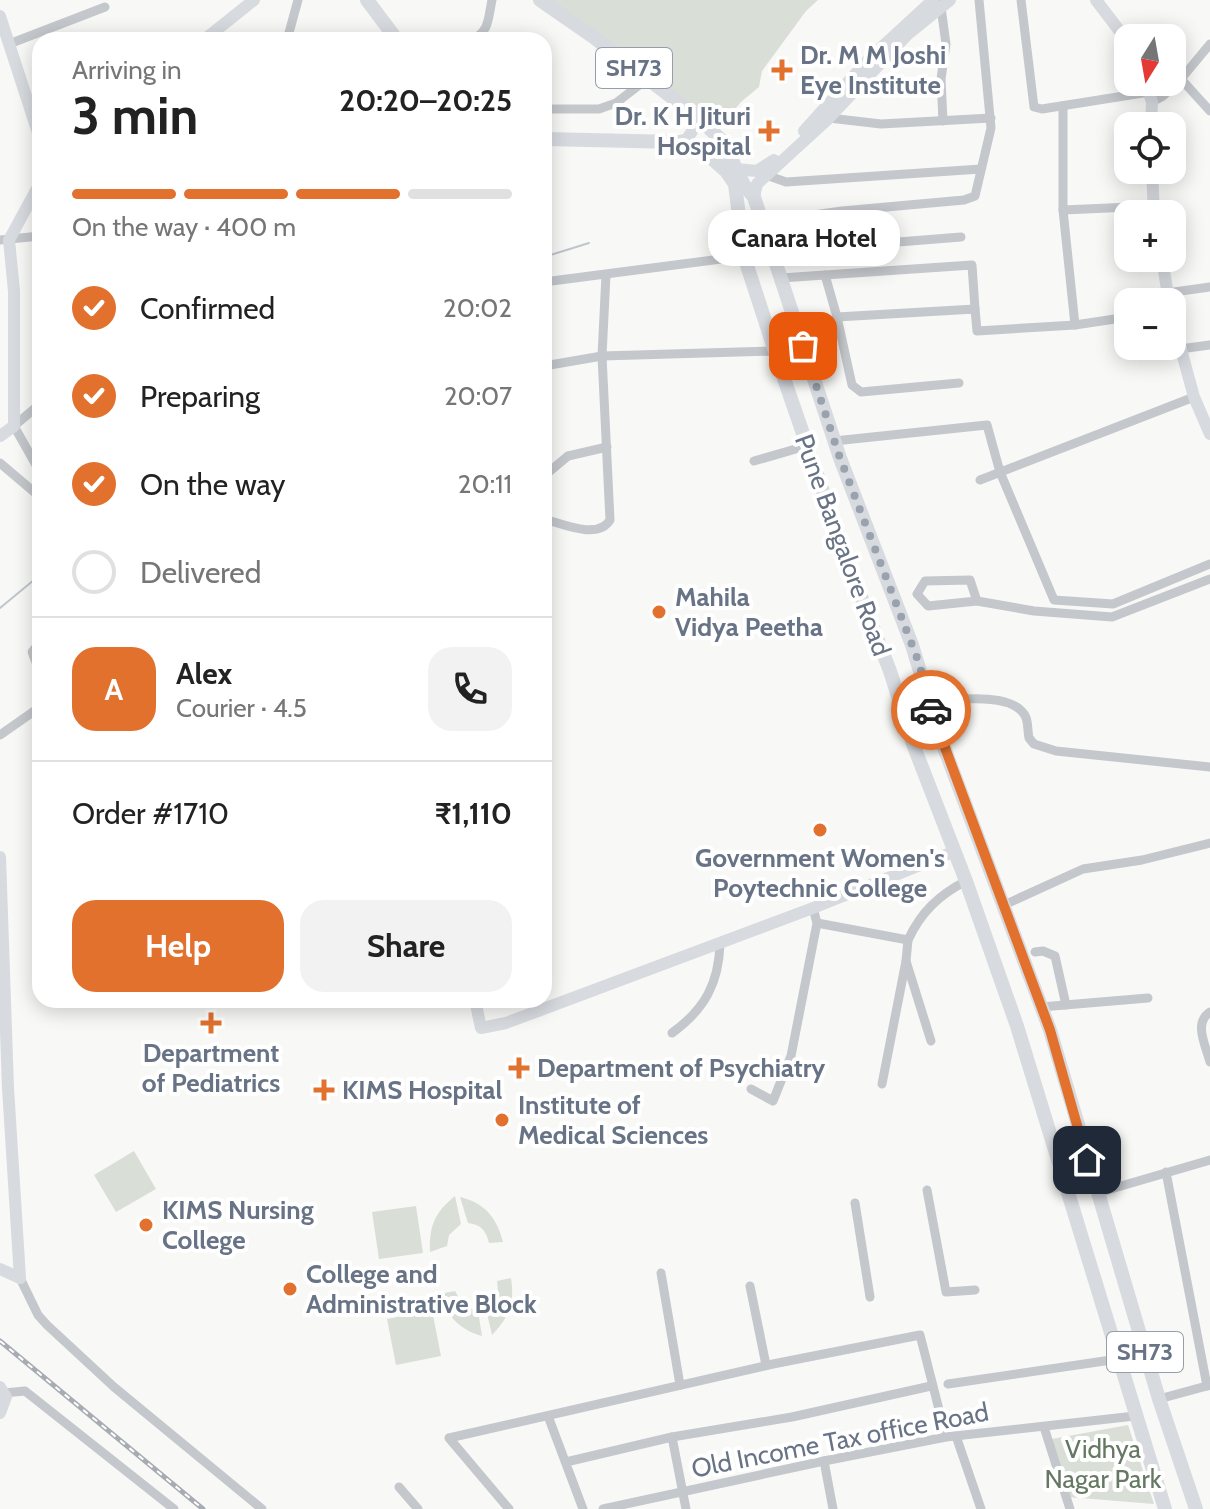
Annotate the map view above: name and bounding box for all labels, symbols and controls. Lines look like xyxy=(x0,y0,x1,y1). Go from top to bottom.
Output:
north arrow xyxy=(1114,24,1186,96)
map controls xyxy=(1114,24,1186,360)
place label: Dr. M M Joshi Eye Institute xyxy=(800,39,946,101)
road number: SH73 xyxy=(596,48,672,88)
text: Arriving in xyxy=(72,54,182,86)
marker: Dr. M M Joshi Eye Institute xyxy=(771,59,793,81)
text: 20:20–20:25 xyxy=(339,82,512,119)
text: 3 min xyxy=(72,84,198,147)
place label: Dr. K H Jituri Hospital xyxy=(615,100,751,162)
button: locate xyxy=(1114,112,1186,184)
marker: Dr. K H Jituri Hospital xyxy=(758,120,780,142)
button: + xyxy=(1114,200,1186,272)
callout: Canara Hotel xyxy=(707,210,899,266)
text: On the way · 400 m xyxy=(72,211,296,243)
text: Canara Hotel xyxy=(731,222,877,254)
icon: check xyxy=(72,286,116,330)
button: − xyxy=(1114,288,1186,360)
text: Confirmed xyxy=(140,290,275,327)
text: 20:02 xyxy=(443,292,512,324)
pin xyxy=(769,312,837,380)
icon: bag xyxy=(781,324,825,368)
icon: check xyxy=(72,374,116,418)
text: Preparing xyxy=(140,378,260,415)
text: 20:07 xyxy=(444,380,512,412)
street label: Pune Bangalore Road xyxy=(788,430,898,660)
icon: check xyxy=(72,462,116,506)
text: On the way xyxy=(140,466,285,503)
text: 20:11 xyxy=(458,468,512,500)
text: Delivered xyxy=(140,554,261,591)
place label: Mahila Vidya Peetha xyxy=(675,581,823,643)
marker: Mahila Vidya Peetha xyxy=(650,603,668,621)
button: phone xyxy=(428,647,512,731)
text: Alex xyxy=(176,655,232,692)
courier xyxy=(891,670,971,750)
text: A xyxy=(105,671,123,708)
icon: car xyxy=(909,688,953,732)
text: Courier · 4.5 xyxy=(176,692,307,724)
text: Order #1710 xyxy=(72,795,229,832)
text: ₹1,110 xyxy=(435,795,512,832)
marker: Government Women's Poytechnic College xyxy=(811,821,829,839)
place label: Government Women's Poytechnic College xyxy=(695,842,945,904)
button: Help xyxy=(72,900,284,992)
button: Share xyxy=(300,900,512,992)
marker: Department of Pediatrics xyxy=(200,1012,222,1034)
place label: Department of Pediatrics xyxy=(142,1037,280,1099)
place label: Department of Psychiatry xyxy=(537,1052,825,1084)
marker: Department of Psychiatry xyxy=(508,1057,530,1079)
place label: KIMS Hospital xyxy=(342,1074,503,1106)
marker: KIMS Hospital xyxy=(313,1079,335,1101)
place label: Institute of Medical Sciences xyxy=(518,1089,708,1151)
marker: Institute of Medical Sciences xyxy=(493,1111,511,1129)
pin xyxy=(1053,1126,1121,1194)
icon: home xyxy=(1065,1138,1109,1182)
place label: KIMS Nursing College xyxy=(162,1194,314,1256)
marker: KIMS Nursing College xyxy=(137,1216,155,1234)
place label: College and Administrative Block xyxy=(306,1258,537,1320)
marker: College and Administrative Block xyxy=(281,1280,299,1298)
road number: SH73 xyxy=(1107,1332,1183,1372)
street label: Old Income Tax office Road xyxy=(689,1395,991,1485)
park label: Vidhya Nagar Park xyxy=(1045,1433,1162,1495)

